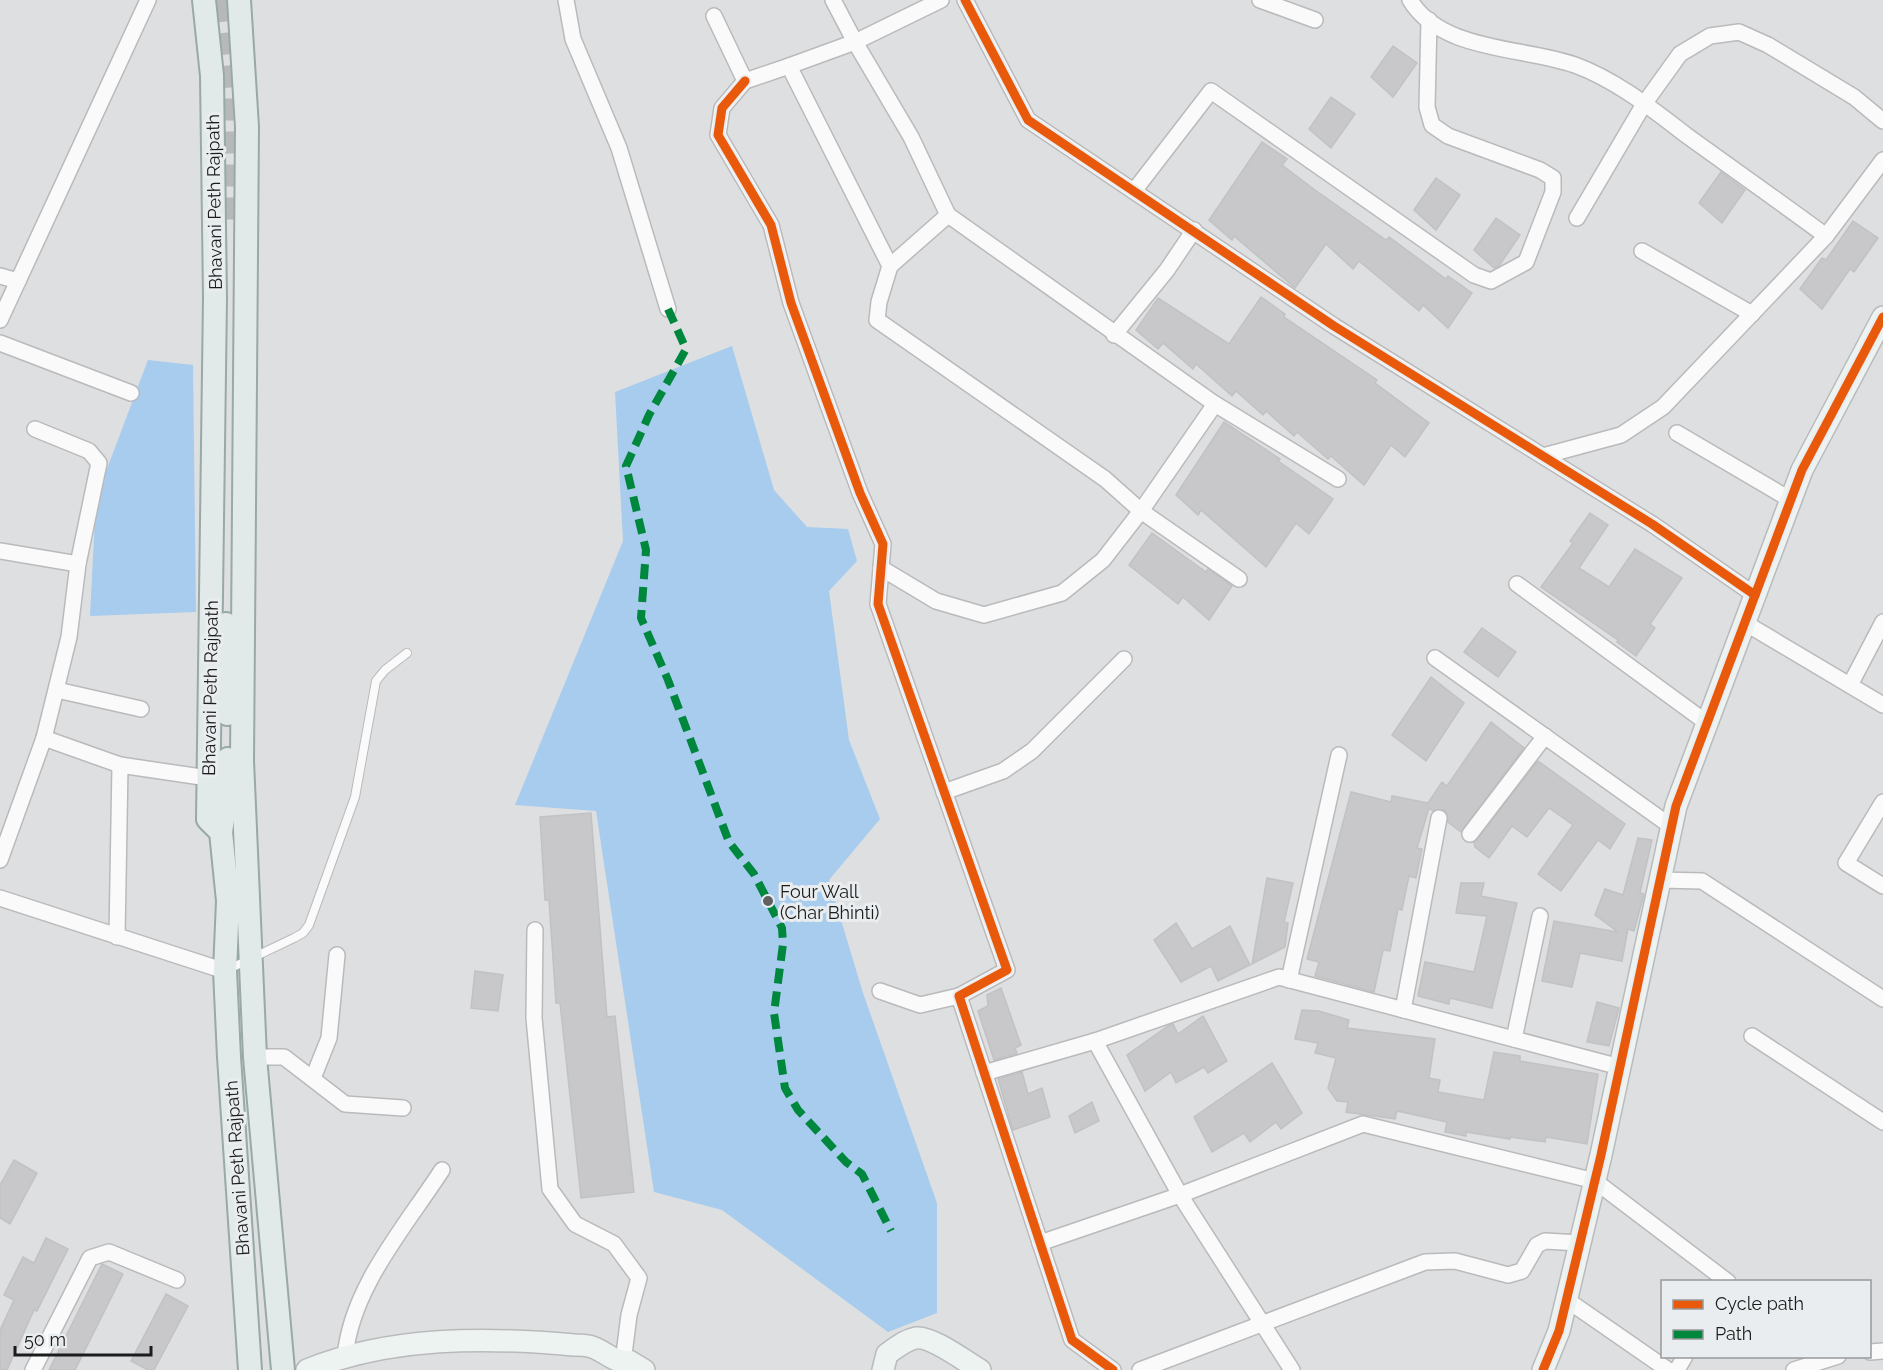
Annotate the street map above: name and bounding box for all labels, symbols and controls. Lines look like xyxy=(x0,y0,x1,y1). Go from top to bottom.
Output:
street label: Bhavani Peth Rajpath xyxy=(202,114,226,290)
street label: Bhavani Peth Rajpath xyxy=(198,600,222,776)
place label: Four Wall (Char Bhinti) xyxy=(780,881,879,923)
marker: Four Wall (Char Bhinti) xyxy=(761,894,775,908)
street label: Bhavani Peth Rajpath xyxy=(220,1080,254,1256)
legend xyxy=(1661,1280,1871,1358)
text: Cycle path xyxy=(1715,1293,1804,1314)
scale bar xyxy=(15,1319,152,1357)
text: Path xyxy=(1715,1323,1752,1344)
text: 50 m xyxy=(24,1329,66,1350)

